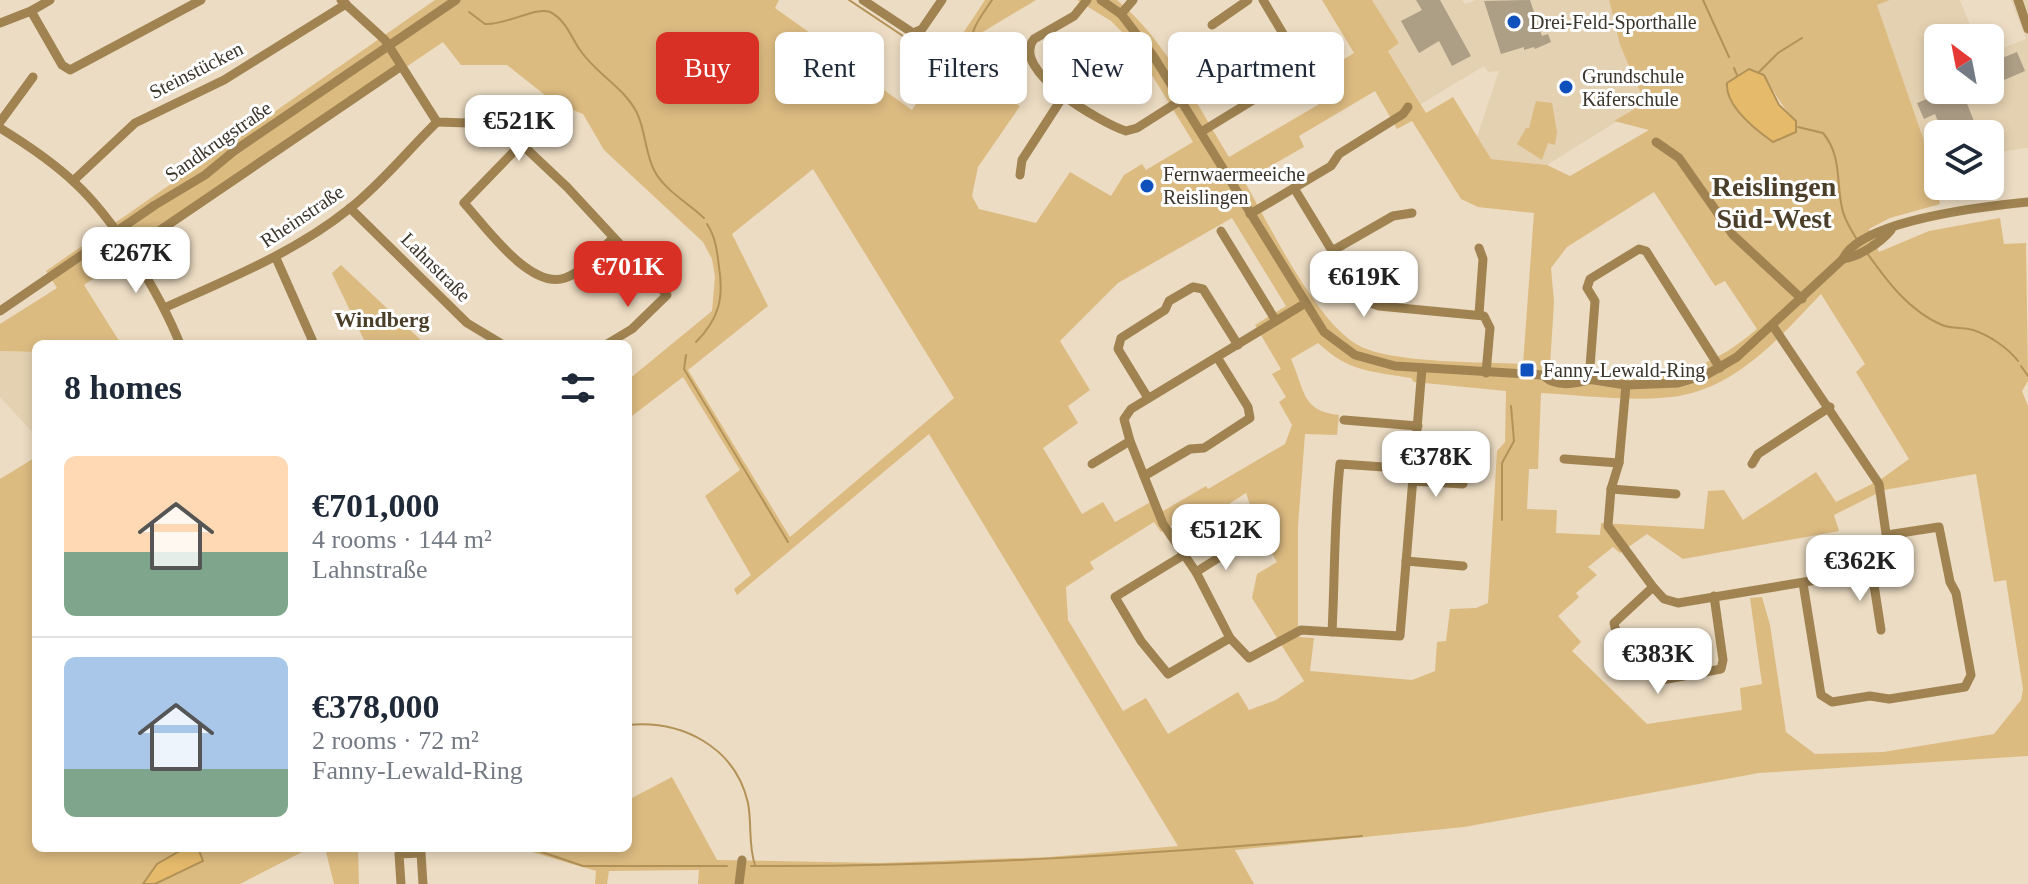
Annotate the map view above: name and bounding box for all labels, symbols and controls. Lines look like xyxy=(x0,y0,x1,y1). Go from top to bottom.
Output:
place label: Drei-Feld-Sporthalle xyxy=(1530,11,1697,34)
marker: Drei-Feld-Sporthalle xyxy=(1505,13,1523,31)
north arrow xyxy=(1924,24,2004,104)
map controls xyxy=(1924,24,2004,200)
chip: Buy xyxy=(656,32,759,104)
chip: Rent xyxy=(775,32,884,104)
chip: Filters xyxy=(900,32,1027,104)
chip: New xyxy=(1043,32,1152,104)
chip: Apartment xyxy=(1168,32,1344,104)
street label: Steinstücken xyxy=(145,37,247,103)
place label: Grundschule Käferschule xyxy=(1582,65,1684,110)
marker: Grundschule Käferschule xyxy=(1557,78,1575,96)
pin: €521K xyxy=(463,95,575,163)
street label: Sandkrugstraße xyxy=(161,96,276,187)
text: €521K xyxy=(483,106,555,135)
button: layers xyxy=(1924,120,2004,200)
place label: Fernwaermeeiche Reislingen xyxy=(1163,163,1305,209)
district label: Reislingen Süd-West xyxy=(1712,171,1837,234)
marker: Fernwaermeeiche Reislingen xyxy=(1138,177,1156,195)
street label: Rheinstraße xyxy=(256,180,348,252)
pin: €267K xyxy=(80,227,192,295)
street label: Lahnstraße xyxy=(397,228,475,306)
text: €267K xyxy=(100,238,172,267)
pin: €701K xyxy=(572,241,684,309)
pin: €619K xyxy=(1308,251,1420,319)
text: €701K xyxy=(592,252,664,281)
text: €619K xyxy=(1328,262,1400,291)
district label: Windberg xyxy=(335,307,429,332)
place label: Fanny-Lewald-Ring xyxy=(1543,359,1705,382)
marker: Fanny-Lewald-Ring xyxy=(1518,361,1536,379)
icon: filters xyxy=(556,366,600,410)
text: 8 homes xyxy=(64,369,182,406)
pin: €378K xyxy=(1380,431,1492,499)
text: €378K xyxy=(1400,442,1472,471)
text: €701,000 xyxy=(312,487,440,524)
icon: home xyxy=(128,488,224,584)
pin: €512K xyxy=(1170,504,1282,572)
text: €512K xyxy=(1190,515,1262,544)
text: 4 rooms · 144 m² xyxy=(312,525,492,554)
pin: €362K xyxy=(1804,535,1916,603)
text: €362K xyxy=(1824,546,1896,575)
text: Lahnstraße xyxy=(312,555,428,584)
pin: €383K xyxy=(1602,628,1714,696)
text: €383K xyxy=(1622,639,1694,668)
text: €378,000 xyxy=(312,688,440,725)
icon: home xyxy=(128,689,224,785)
text: 2 rooms · 72 m² xyxy=(312,726,479,755)
text: Fanny-Lewald-Ring xyxy=(312,756,523,785)

